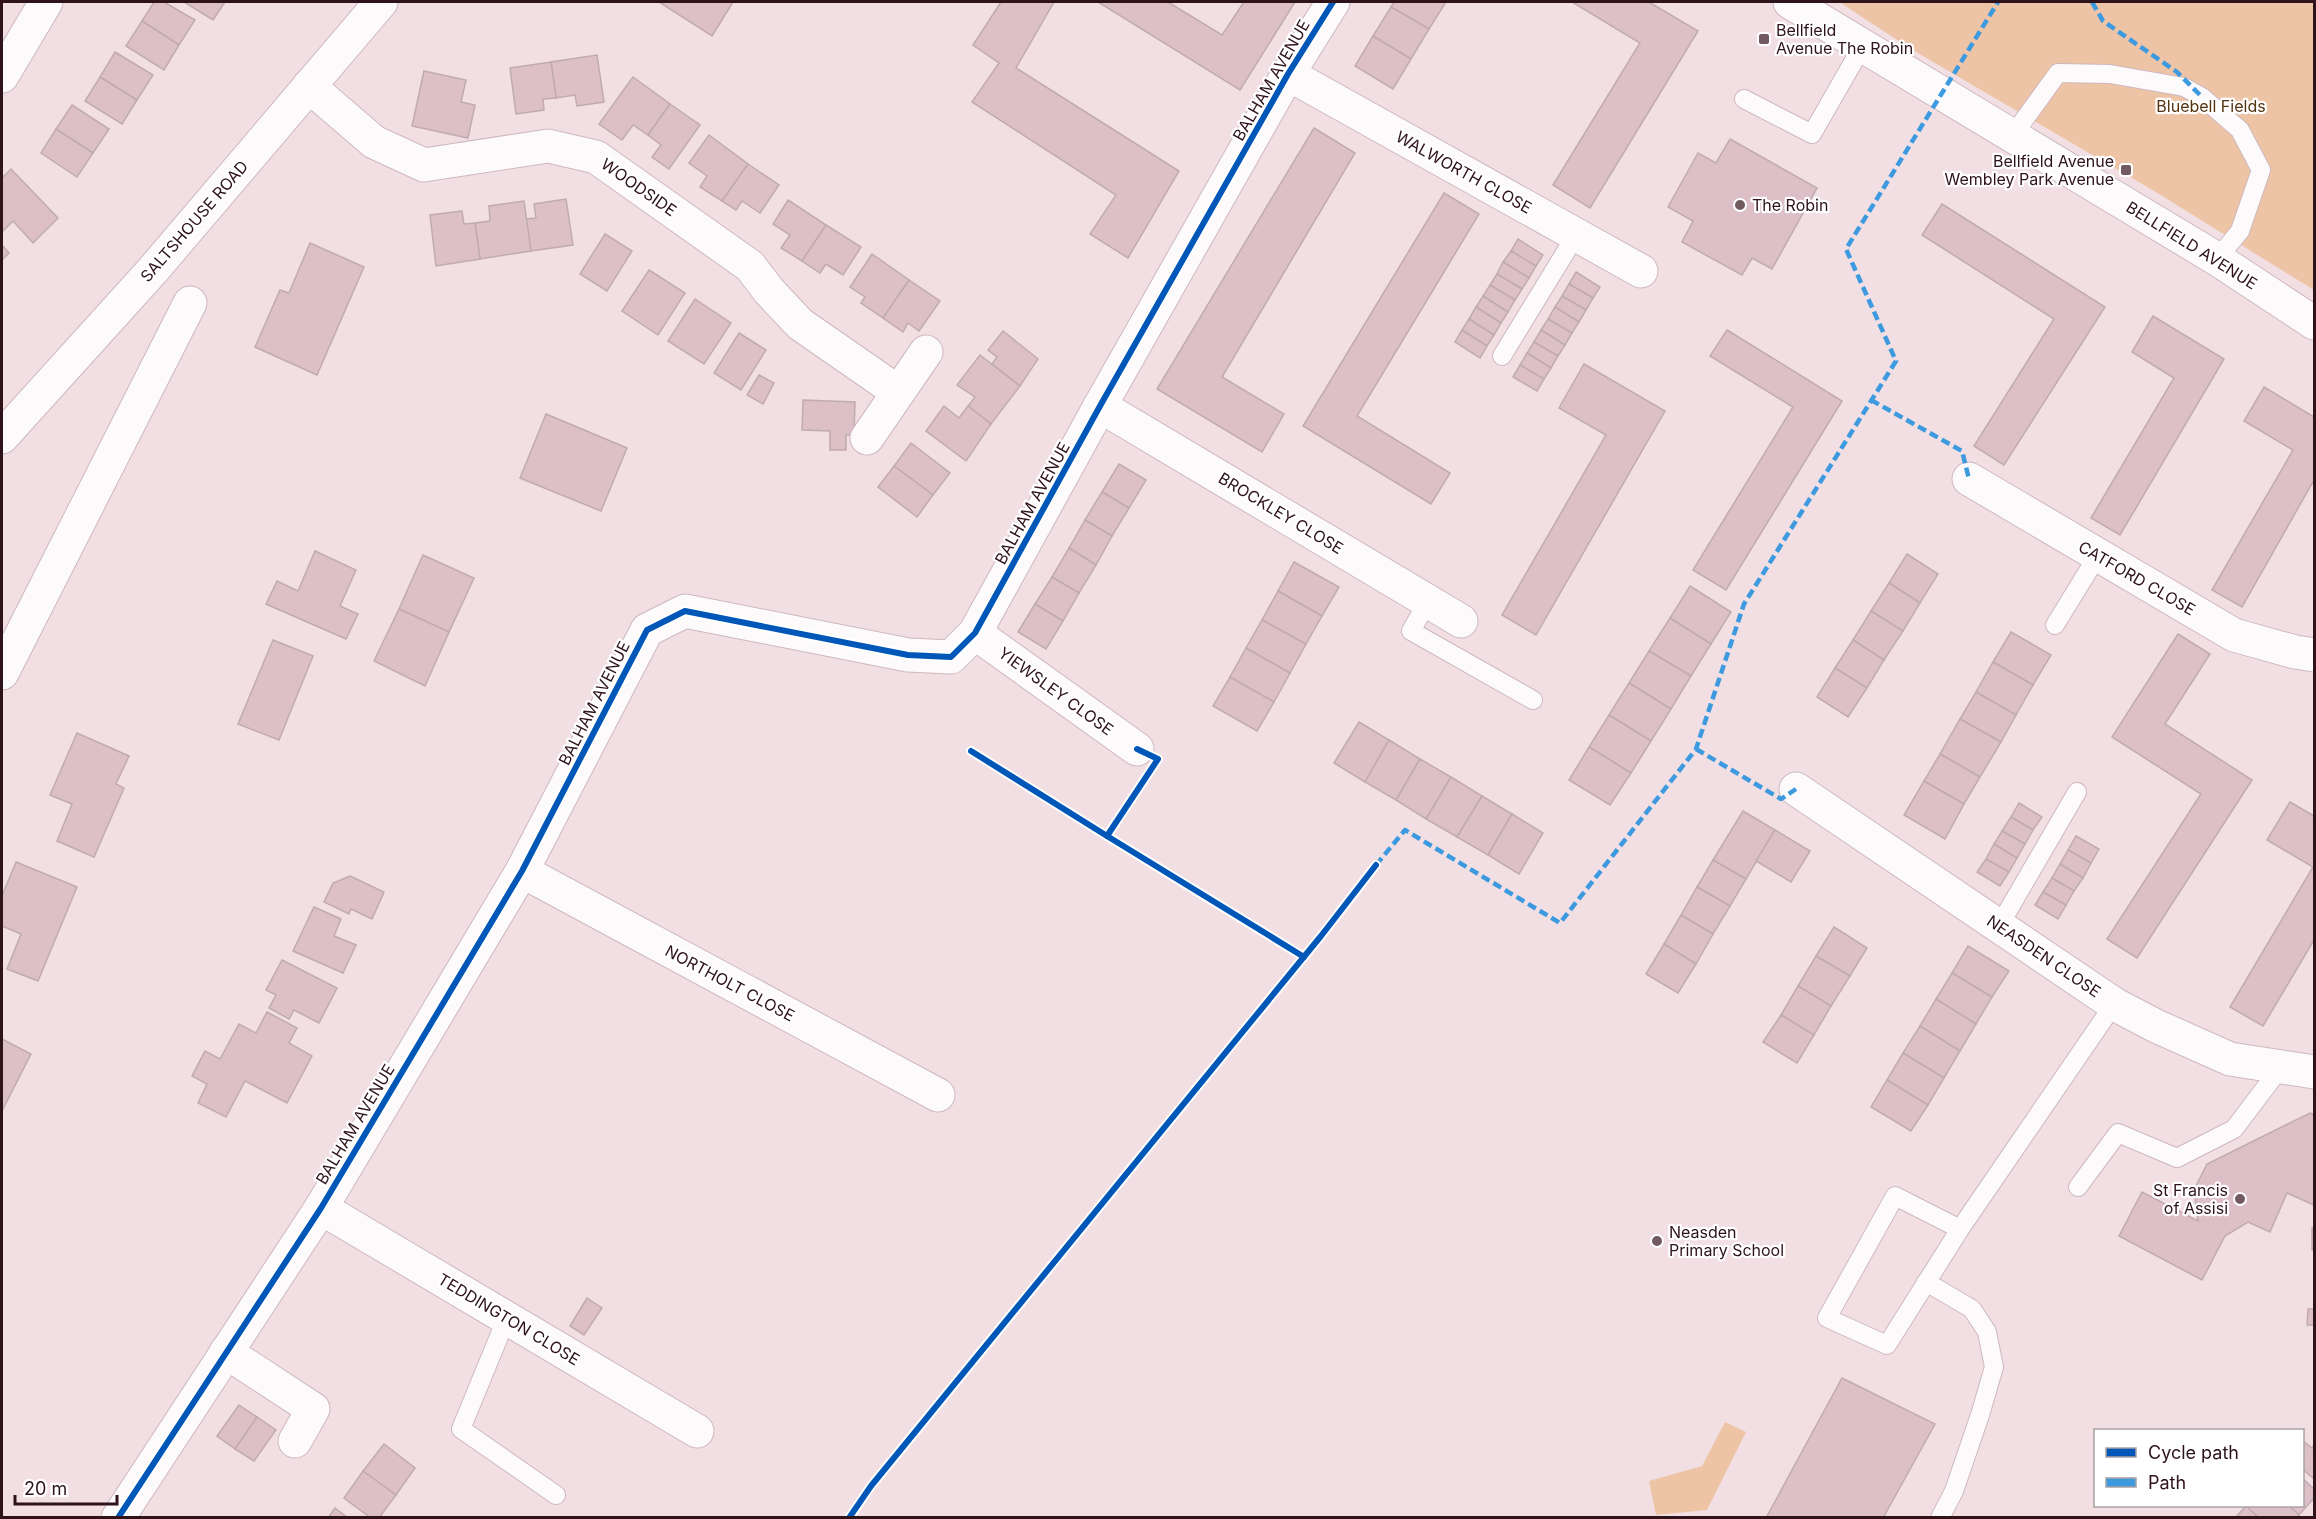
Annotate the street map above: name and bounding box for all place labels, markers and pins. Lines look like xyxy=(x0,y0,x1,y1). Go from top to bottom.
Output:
place label: Bellfield Avenue The Robin xyxy=(1776,20,1913,58)
marker: Bellfield Avenue The Robin xyxy=(1757,32,1771,46)
place label: Bellfield Avenue Wembley Park Avenue xyxy=(1945,151,2114,189)
marker: Bellfield Avenue Wembley Park Avenue xyxy=(2119,163,2133,177)
place label: The Robin xyxy=(1752,195,1828,215)
marker: The Robin xyxy=(1733,198,1747,212)
place label: St Francis of Assisi xyxy=(2153,1180,2228,1218)
marker: St Francis of Assisi xyxy=(2233,1192,2247,1206)
place label: Neasden Primary School xyxy=(1669,1222,1784,1260)
marker: Neasden Primary School xyxy=(1650,1234,1664,1248)

